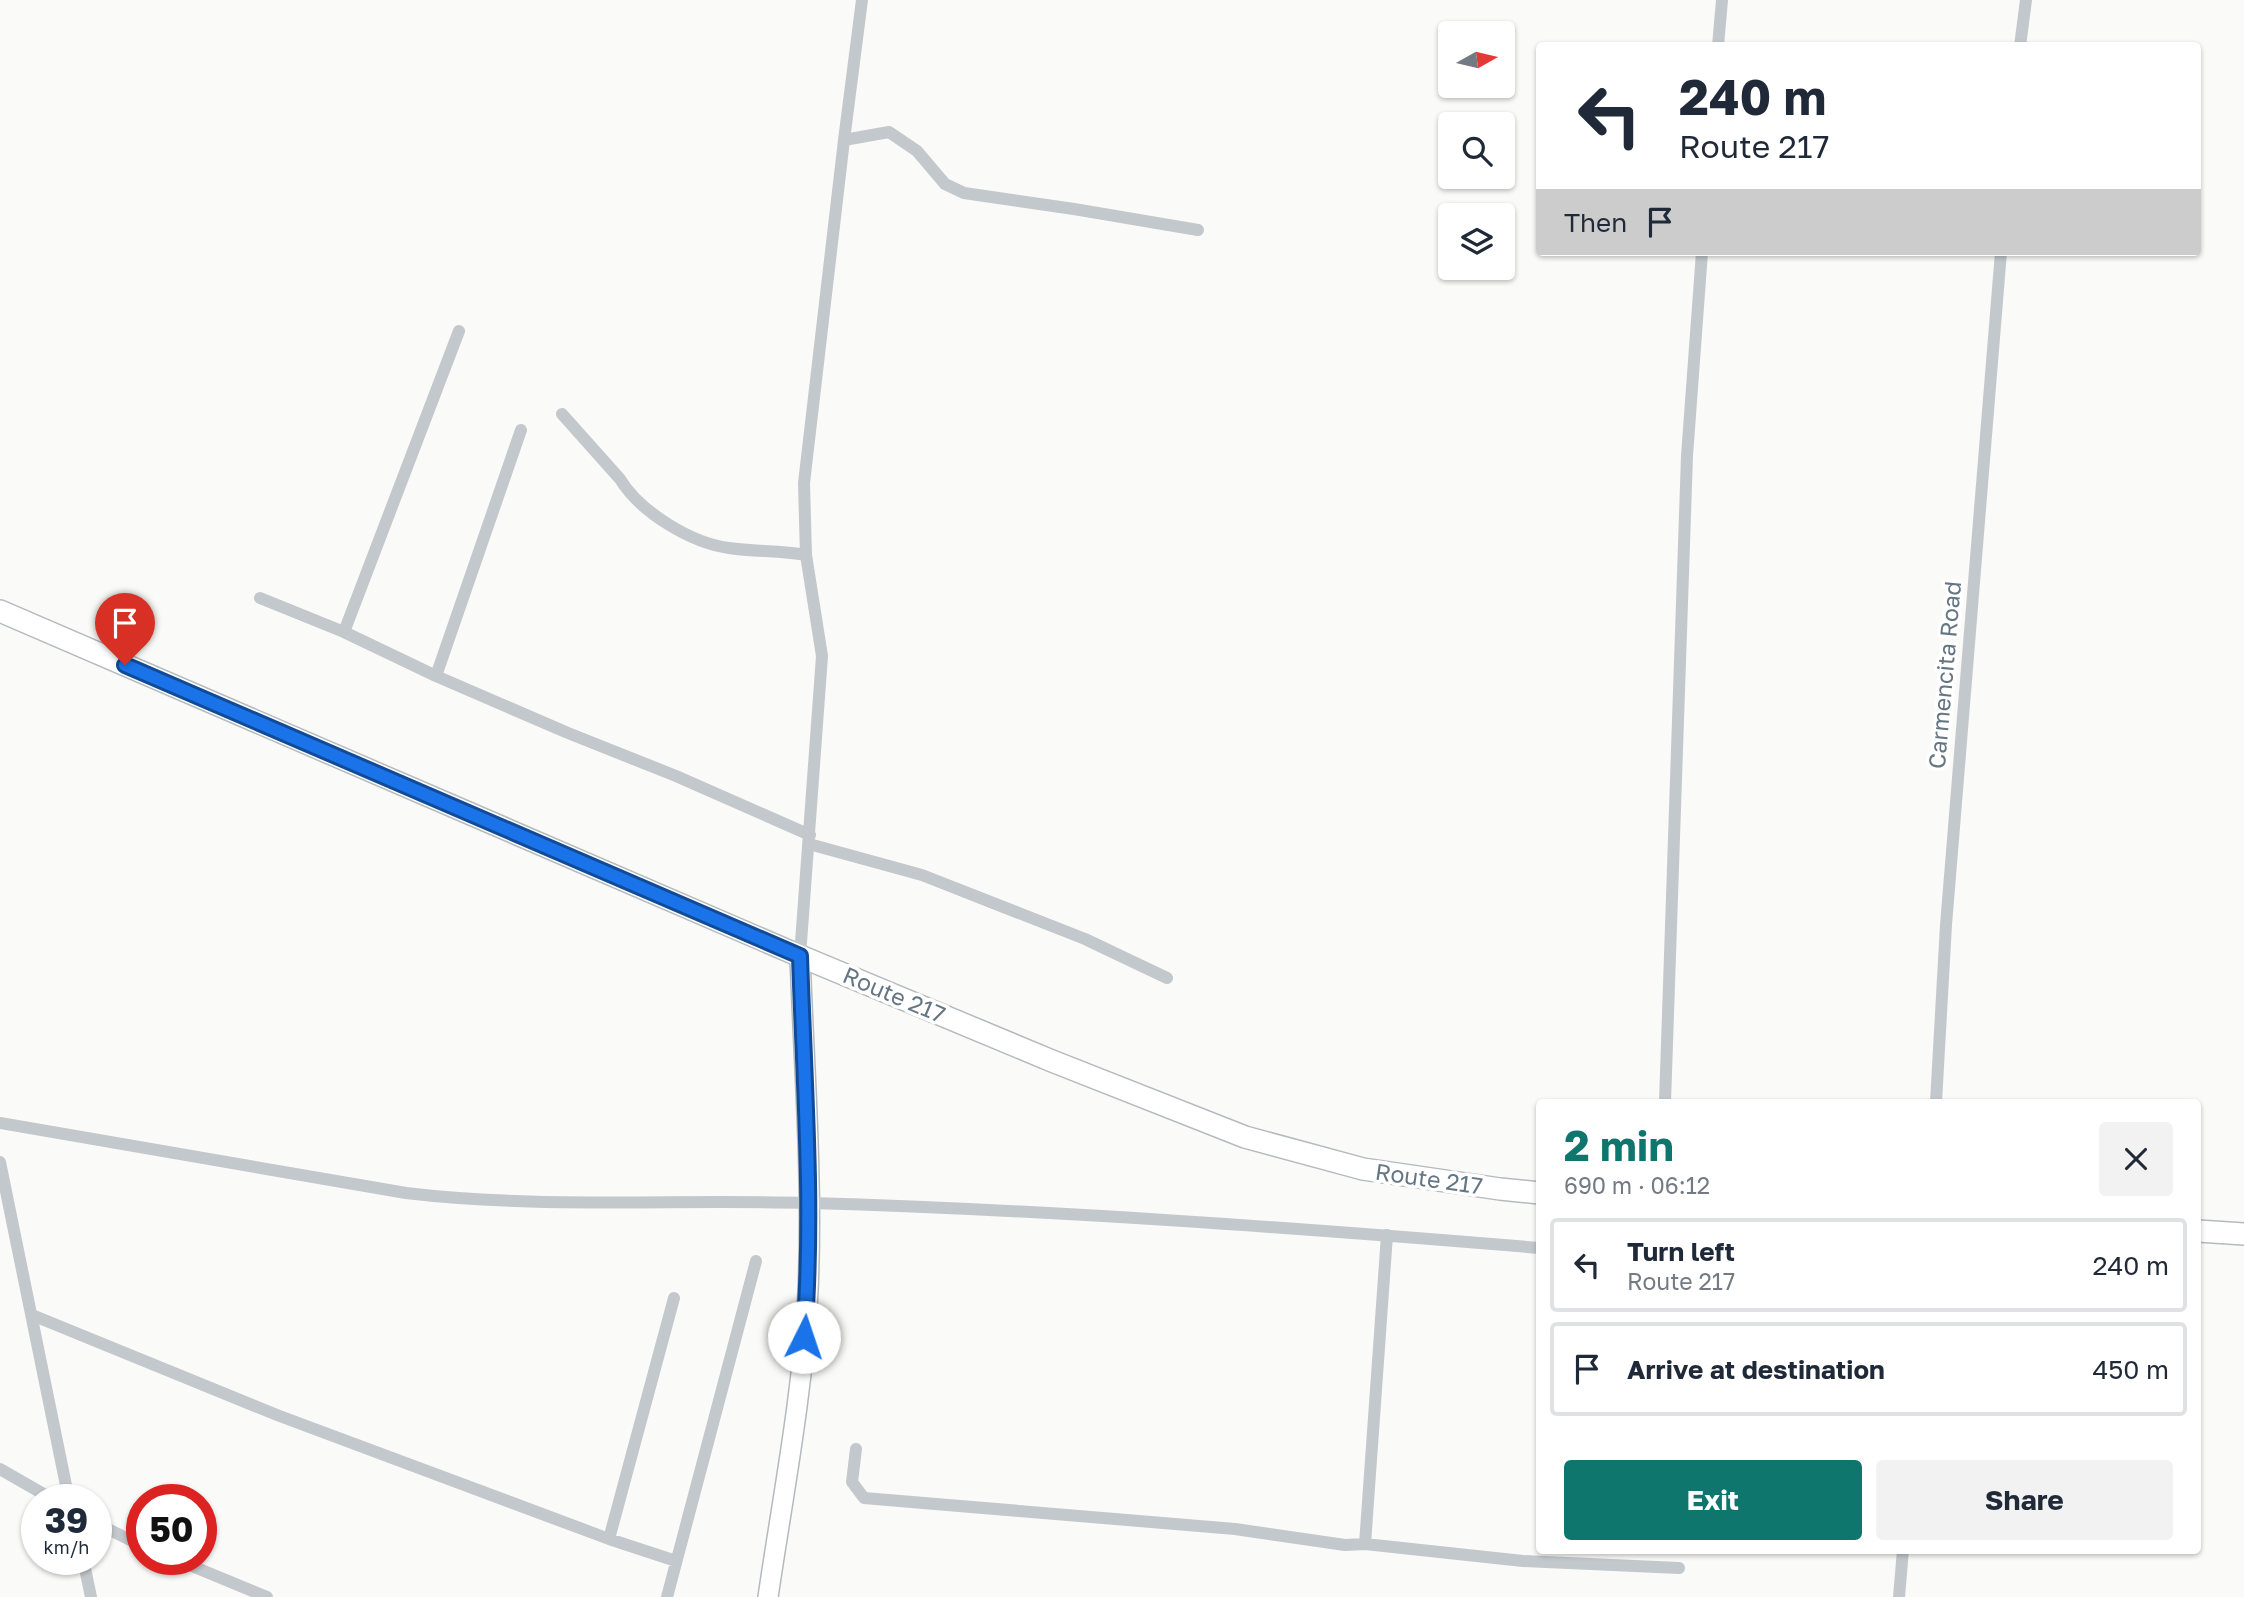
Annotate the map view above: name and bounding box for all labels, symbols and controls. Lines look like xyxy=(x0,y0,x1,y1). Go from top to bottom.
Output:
north arrow xyxy=(1438,21,1516,98)
map controls xyxy=(1438,21,1515,280)
text: 240 m xyxy=(1679,67,1827,126)
icon: left xyxy=(1564,70,1655,161)
button: search xyxy=(1438,112,1515,189)
text: Route 217 xyxy=(1679,127,1829,165)
button: layers xyxy=(1438,203,1515,280)
icon: arrive xyxy=(1641,203,1679,241)
text: Then xyxy=(1564,207,1627,238)
street label: Carmencita Road xyxy=(1922,580,1966,770)
pin xyxy=(95,593,155,665)
icon: arrive xyxy=(106,604,144,642)
street label: Route 217 xyxy=(839,960,950,1028)
text: 2 min xyxy=(1564,1120,1674,1170)
button: close xyxy=(2099,1122,2173,1196)
street label: Route 217 xyxy=(1374,1157,1485,1199)
text: 690 m · 06:12 xyxy=(1564,1171,1710,1199)
text: Turn left xyxy=(1627,1236,1735,1267)
icon: left xyxy=(1568,1246,1606,1284)
text: 240 m xyxy=(2092,1250,2169,1281)
text: Route 217 xyxy=(1627,1267,1735,1295)
position arrow xyxy=(767,1300,841,1374)
icon: arrive xyxy=(1568,1350,1606,1388)
text: Arrive at destination xyxy=(1627,1354,1885,1385)
text: 450 m xyxy=(2092,1354,2169,1385)
button: Exit xyxy=(1564,1460,1862,1540)
button: Share xyxy=(1876,1460,2173,1540)
speed limit sign: 50 xyxy=(126,1484,217,1575)
text: 39 xyxy=(45,1499,88,1541)
text: km/h xyxy=(44,1536,89,1558)

